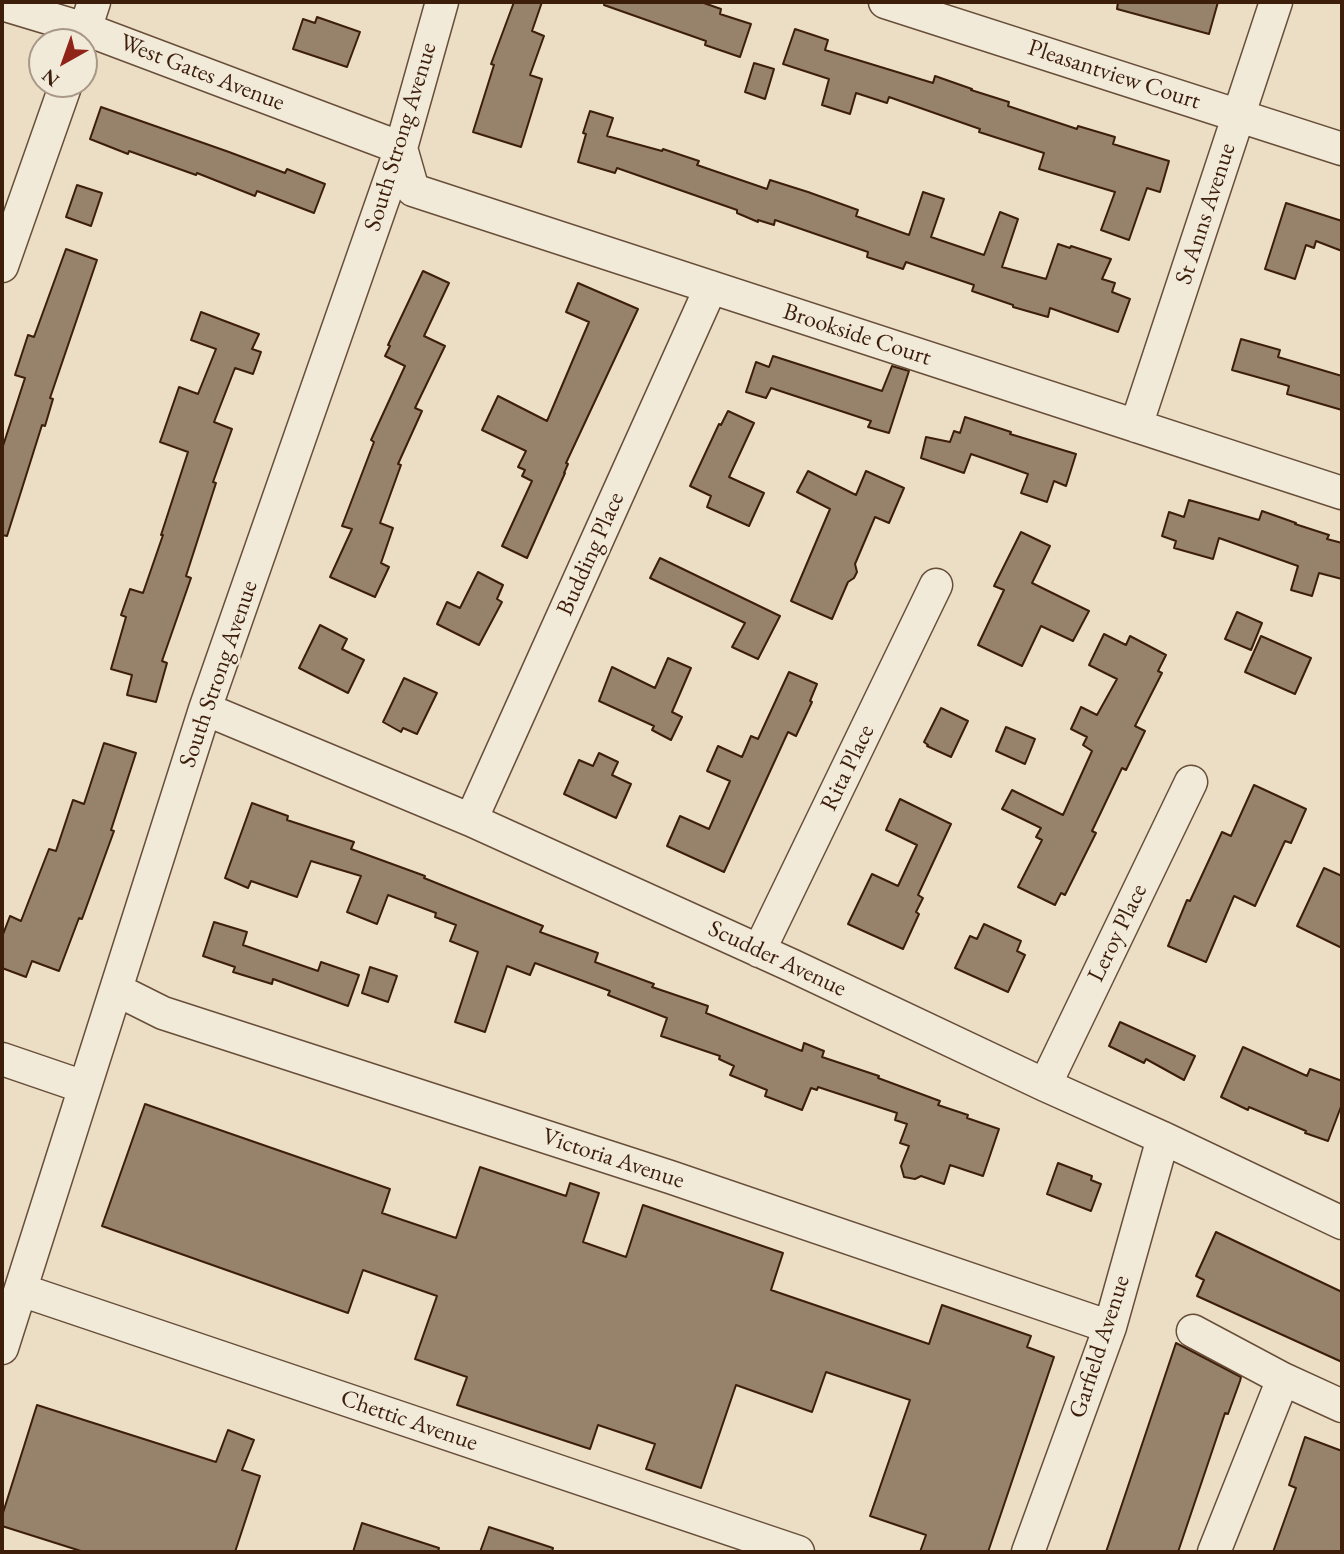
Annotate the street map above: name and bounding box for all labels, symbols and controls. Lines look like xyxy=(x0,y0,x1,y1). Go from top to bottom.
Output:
north arrow xyxy=(28,28,98,98)
street label: West Gates Avenue xyxy=(115,28,289,118)
street label: Pleasantview Court xyxy=(1024,34,1204,116)
street label: South Strong Avenue xyxy=(359,39,443,235)
text: N xyxy=(37,63,64,92)
street label: St Anns Avenue xyxy=(1170,140,1242,288)
street label: Brookside Court xyxy=(779,298,935,372)
street label: Budding Place xyxy=(551,488,631,620)
street label: South Strong Avenue xyxy=(174,577,264,771)
street label: Rita Place xyxy=(815,720,881,816)
street label: Leroy Place xyxy=(1082,879,1154,987)
street label: Scudder Avenue xyxy=(703,914,851,1004)
street label: Victoria Avenue xyxy=(538,1122,688,1196)
street label: Garfield Avenue xyxy=(1063,1272,1137,1422)
street label: Chettic Avenue xyxy=(337,1384,481,1458)

